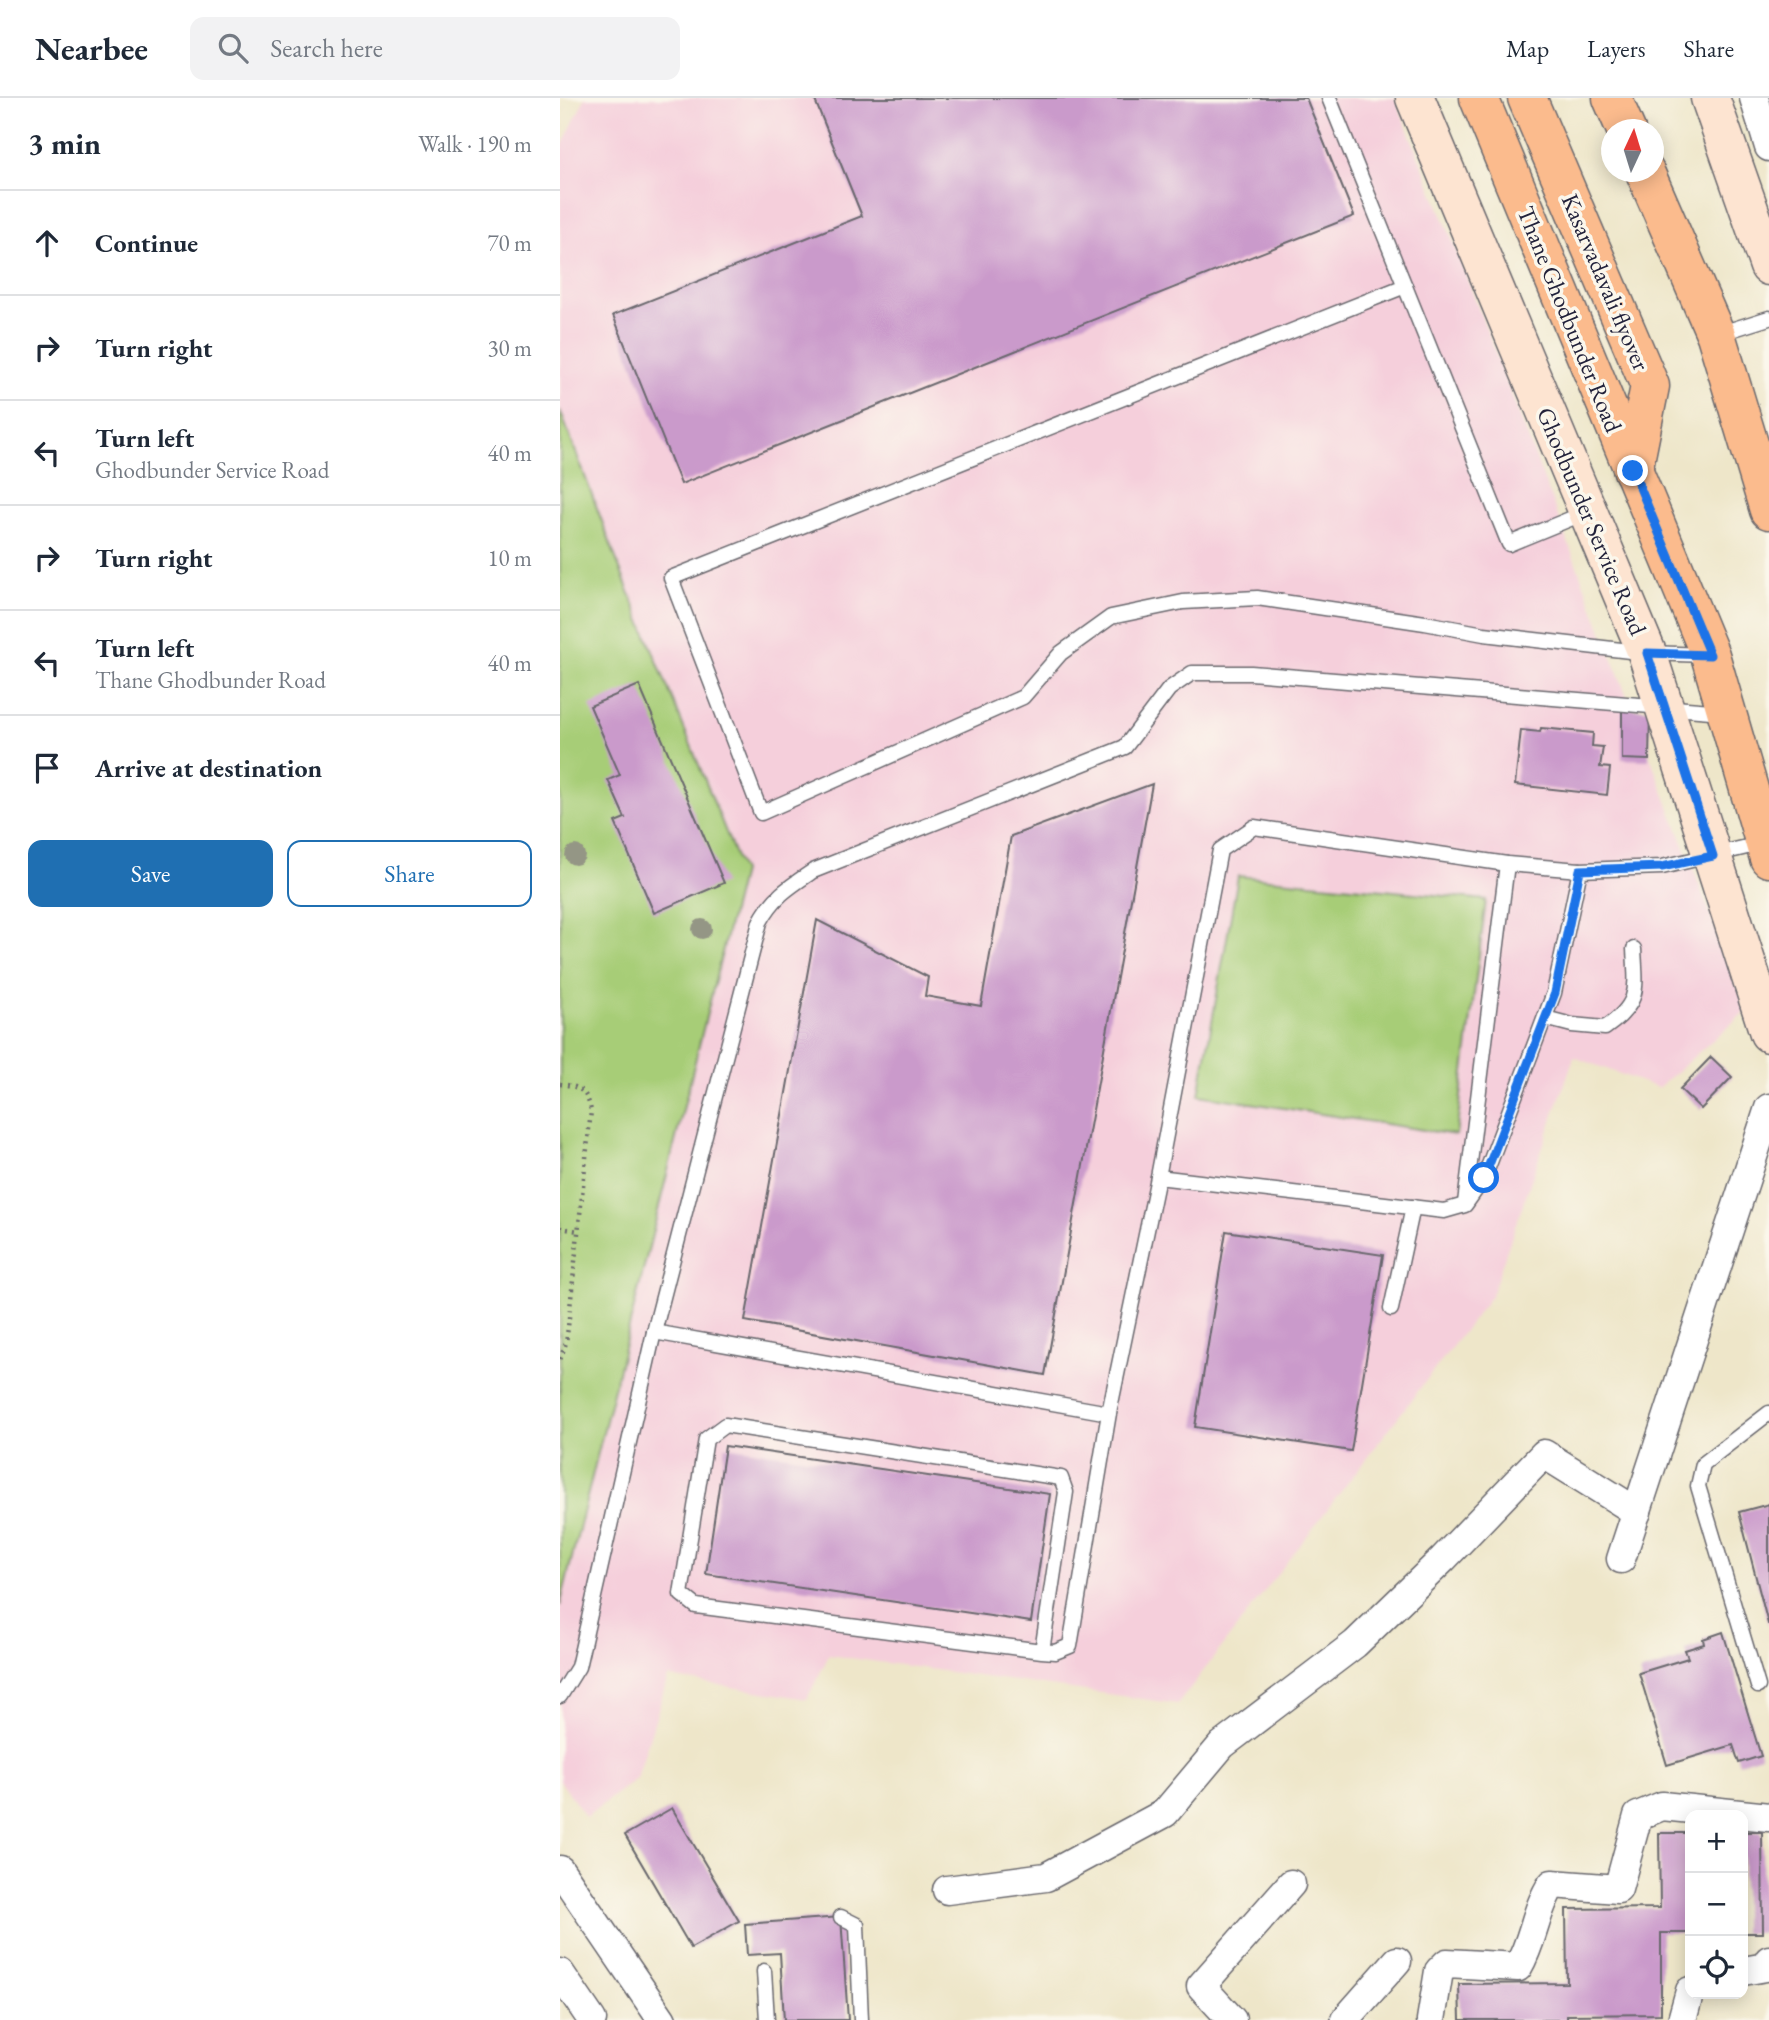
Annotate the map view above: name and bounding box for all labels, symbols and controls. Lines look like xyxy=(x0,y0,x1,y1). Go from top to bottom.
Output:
search box xyxy=(190,17,680,80)
text: Nearbee xyxy=(35,27,148,70)
icon: search xyxy=(214,29,252,67)
text: Search here xyxy=(270,31,383,65)
text: Map xyxy=(1506,33,1549,64)
text: Layers xyxy=(1587,33,1646,64)
text: Share xyxy=(1684,33,1734,64)
north arrow xyxy=(1601,119,1664,182)
text: 3 min xyxy=(28,124,101,163)
text: Walk · 190 m xyxy=(418,129,532,159)
street label: Kasarvadavali flyover xyxy=(1555,189,1657,375)
street label: Thane Ghodbunder Road xyxy=(1510,201,1630,437)
icon: ahead xyxy=(28,224,66,262)
text: Continue xyxy=(95,226,198,260)
text: 70 m xyxy=(487,228,532,258)
icon: right xyxy=(28,329,66,367)
text: Turn right xyxy=(95,331,213,365)
text: 30 m xyxy=(487,333,532,363)
street label: Ghodbunder Service Road xyxy=(1530,402,1654,640)
text: Turn left xyxy=(95,421,194,455)
icon: left xyxy=(28,434,66,472)
text: 40 m xyxy=(487,438,532,468)
text: Ghodbunder Service Road xyxy=(95,455,329,485)
route end xyxy=(1617,455,1648,486)
icon: right xyxy=(28,539,66,577)
text: Turn right xyxy=(95,541,213,575)
text: 10 m xyxy=(487,543,532,573)
text: Turn left xyxy=(95,631,194,665)
icon: left xyxy=(28,644,66,682)
text: 40 m xyxy=(487,648,532,678)
text: Thane Ghodbunder Road xyxy=(95,665,326,695)
icon: arrive xyxy=(28,749,66,787)
text: Arrive at destination xyxy=(95,751,322,785)
button: Save xyxy=(28,840,273,907)
button: Share xyxy=(287,840,532,907)
route start xyxy=(1468,1162,1499,1193)
map controls xyxy=(1685,1810,1748,1999)
button: + xyxy=(1685,1810,1748,1873)
button: − xyxy=(1685,1873,1748,1936)
button: locate xyxy=(1685,1936,1748,1999)

